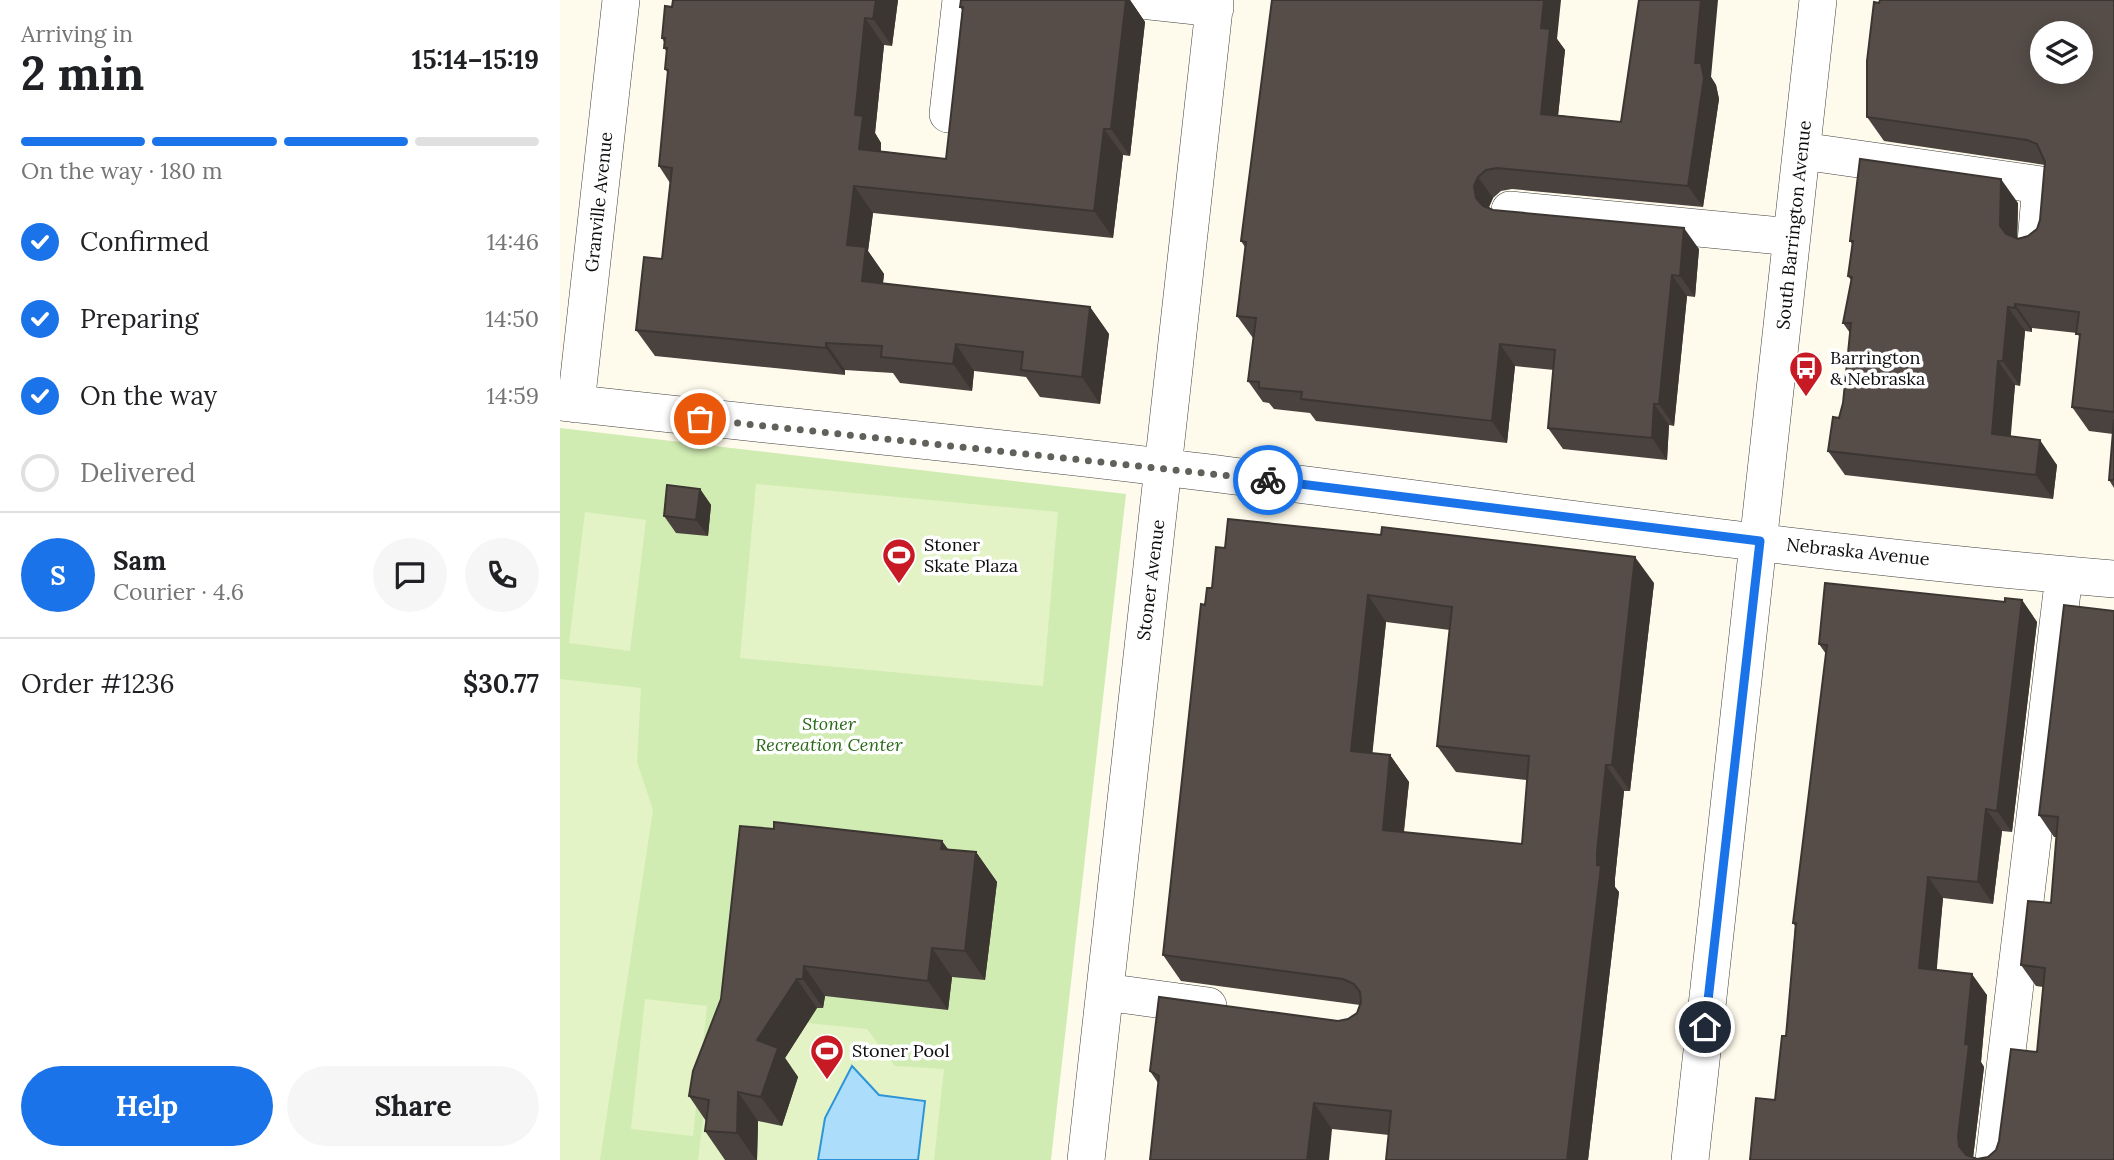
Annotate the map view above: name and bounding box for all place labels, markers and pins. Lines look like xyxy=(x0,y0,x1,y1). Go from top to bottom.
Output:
place label: Barrington & Nebraska xyxy=(1830,346,1925,390)
bus stop icon: Barrington & Nebraska xyxy=(1787,349,1825,398)
pin xyxy=(670,389,730,449)
place label: Stoner Skate Plaza xyxy=(924,533,1018,577)
sports icon: Stoner Skate Plaza xyxy=(880,536,918,585)
pin xyxy=(1675,997,1735,1057)
sports icon: Stoner Pool xyxy=(808,1032,846,1081)
place label: Stoner Pool xyxy=(852,1039,950,1062)

